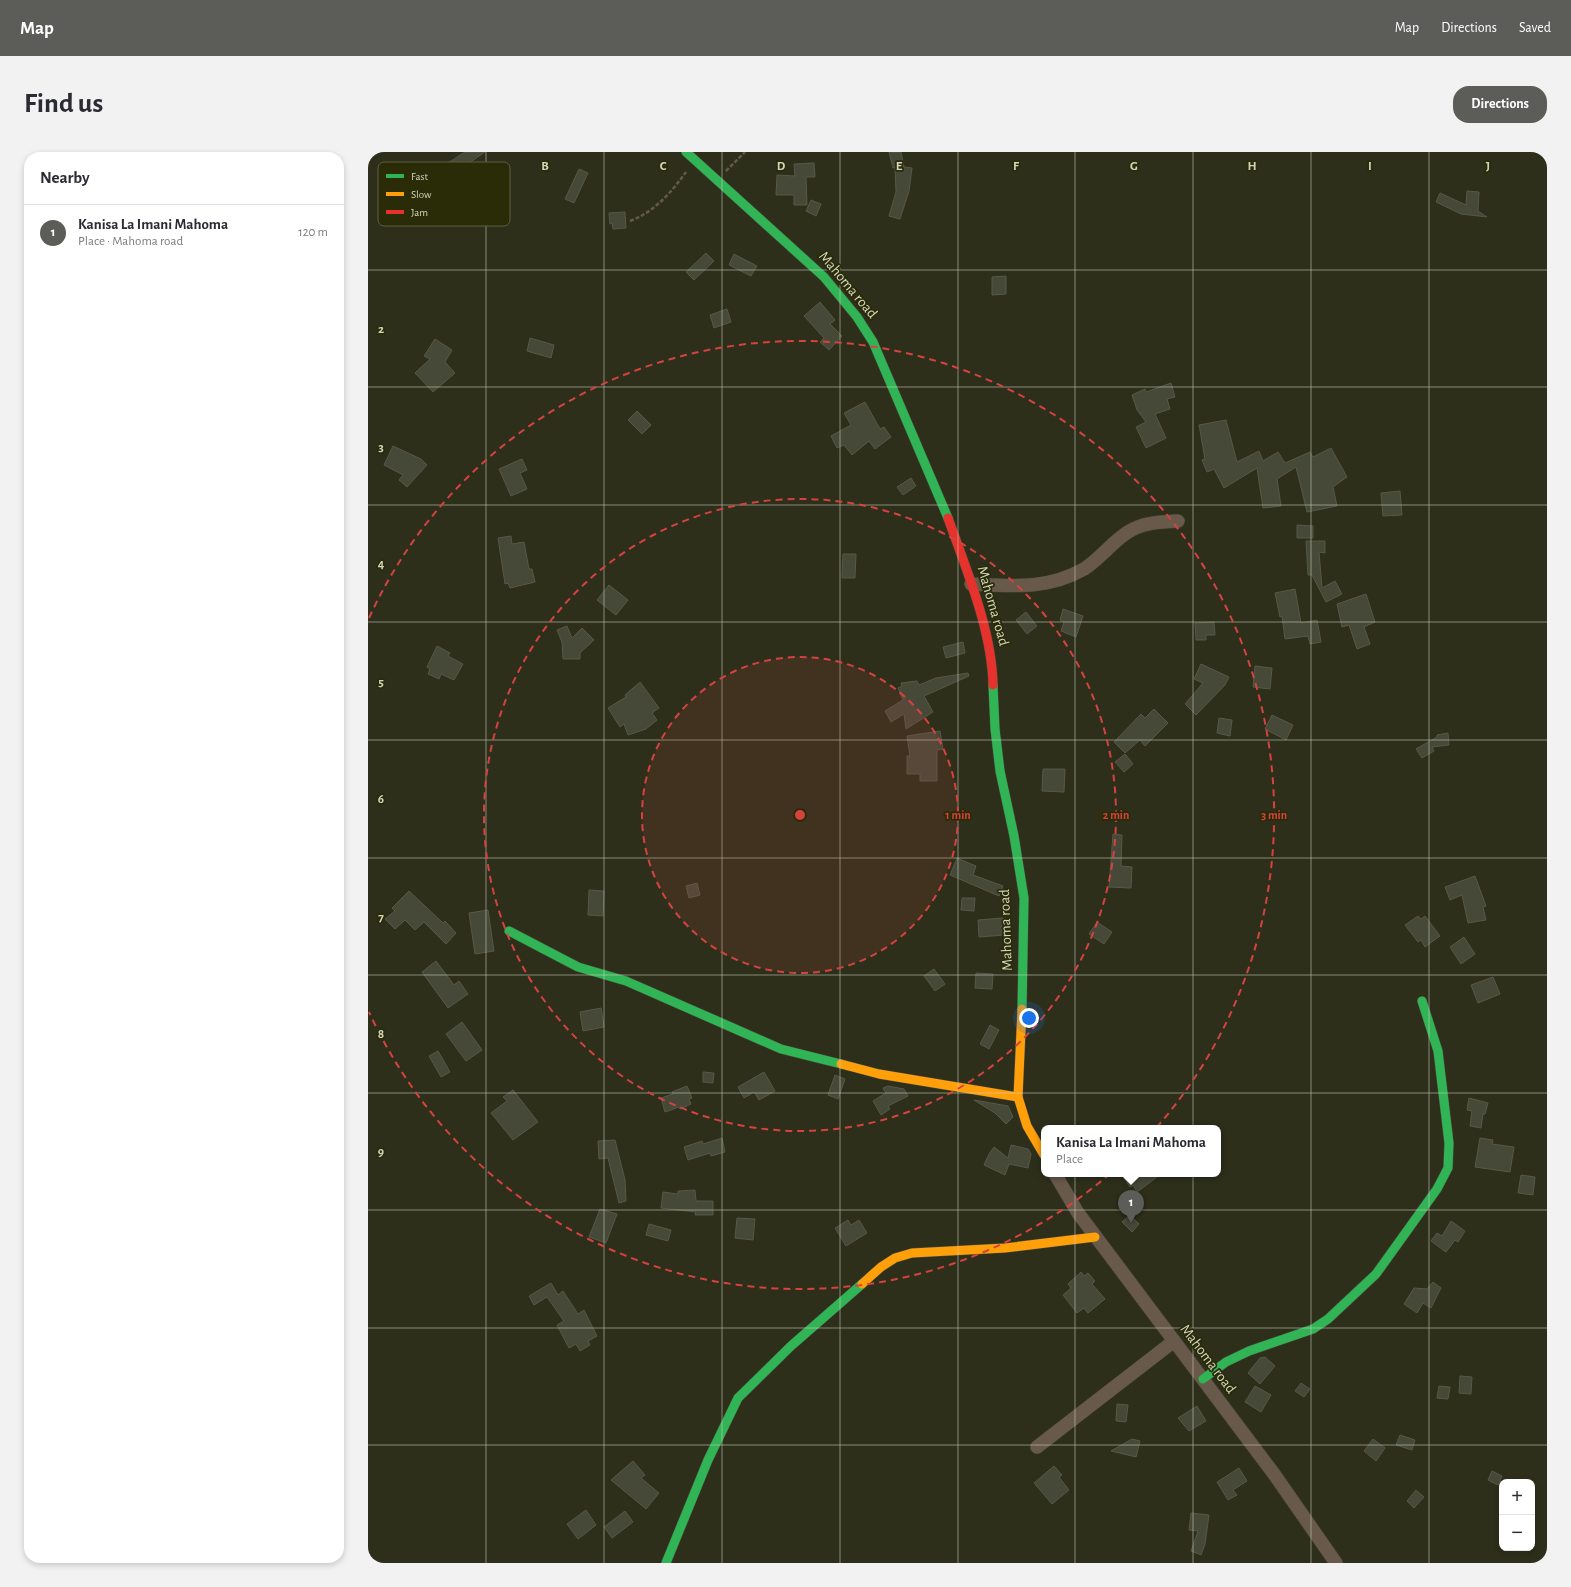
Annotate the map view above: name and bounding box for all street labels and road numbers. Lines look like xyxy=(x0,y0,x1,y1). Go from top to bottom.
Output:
street label: Mahoma road xyxy=(816,249,880,321)
street label: Mahoma road xyxy=(975,565,1012,648)
street label: Mahoma road xyxy=(997,889,1015,971)
street label: Mahoma road xyxy=(1177,1322,1239,1396)

